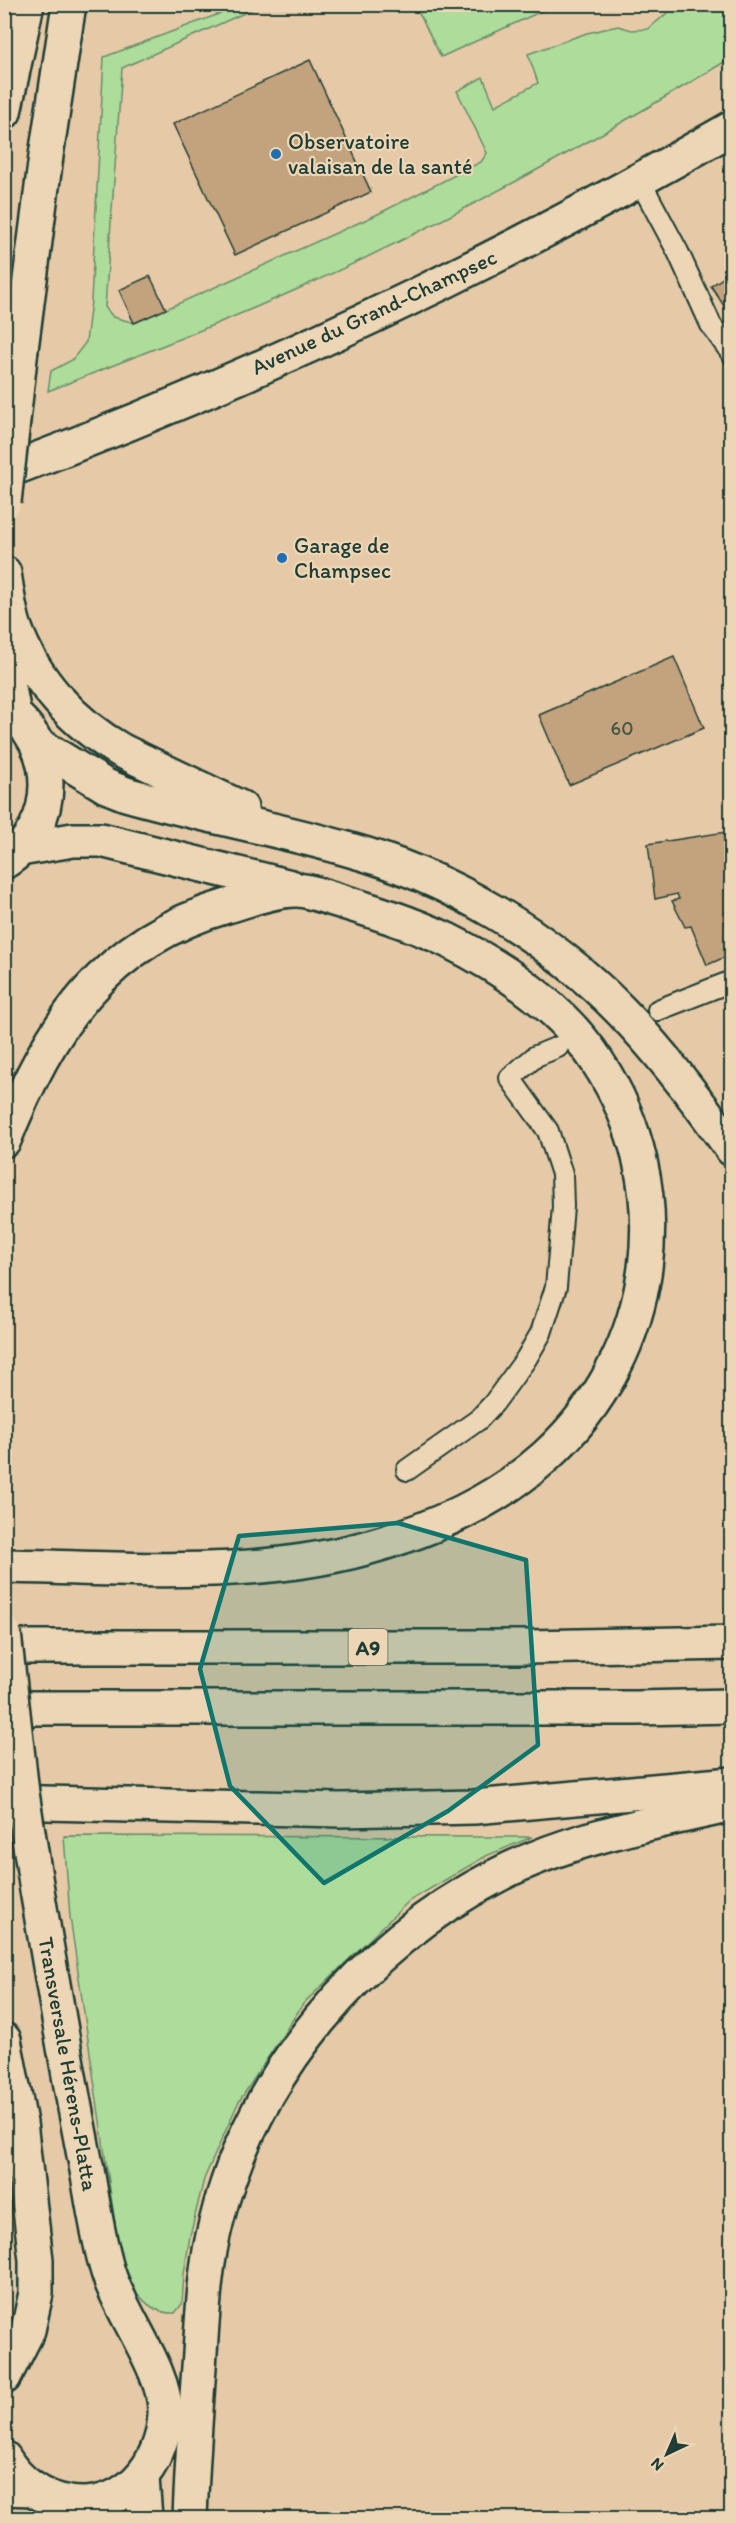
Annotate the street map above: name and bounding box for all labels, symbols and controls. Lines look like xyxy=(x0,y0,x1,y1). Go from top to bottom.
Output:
place label: Observatoire valaisan de la santé xyxy=(288,128,472,180)
marker: Observatoire valaisan de la santé xyxy=(269,147,283,161)
street label: Avenue du Grand-Champsec xyxy=(247,243,501,381)
place label: Garage de Champsec xyxy=(294,532,391,584)
marker: Garage de Champsec xyxy=(275,551,289,565)
house number: 60 xyxy=(611,716,633,740)
road number: A9 xyxy=(348,1629,388,1665)
street label: Transversale Hérens-Platta xyxy=(32,1935,104,2194)
north arrow xyxy=(637,2424,697,2484)
text: N xyxy=(646,2454,667,2475)

